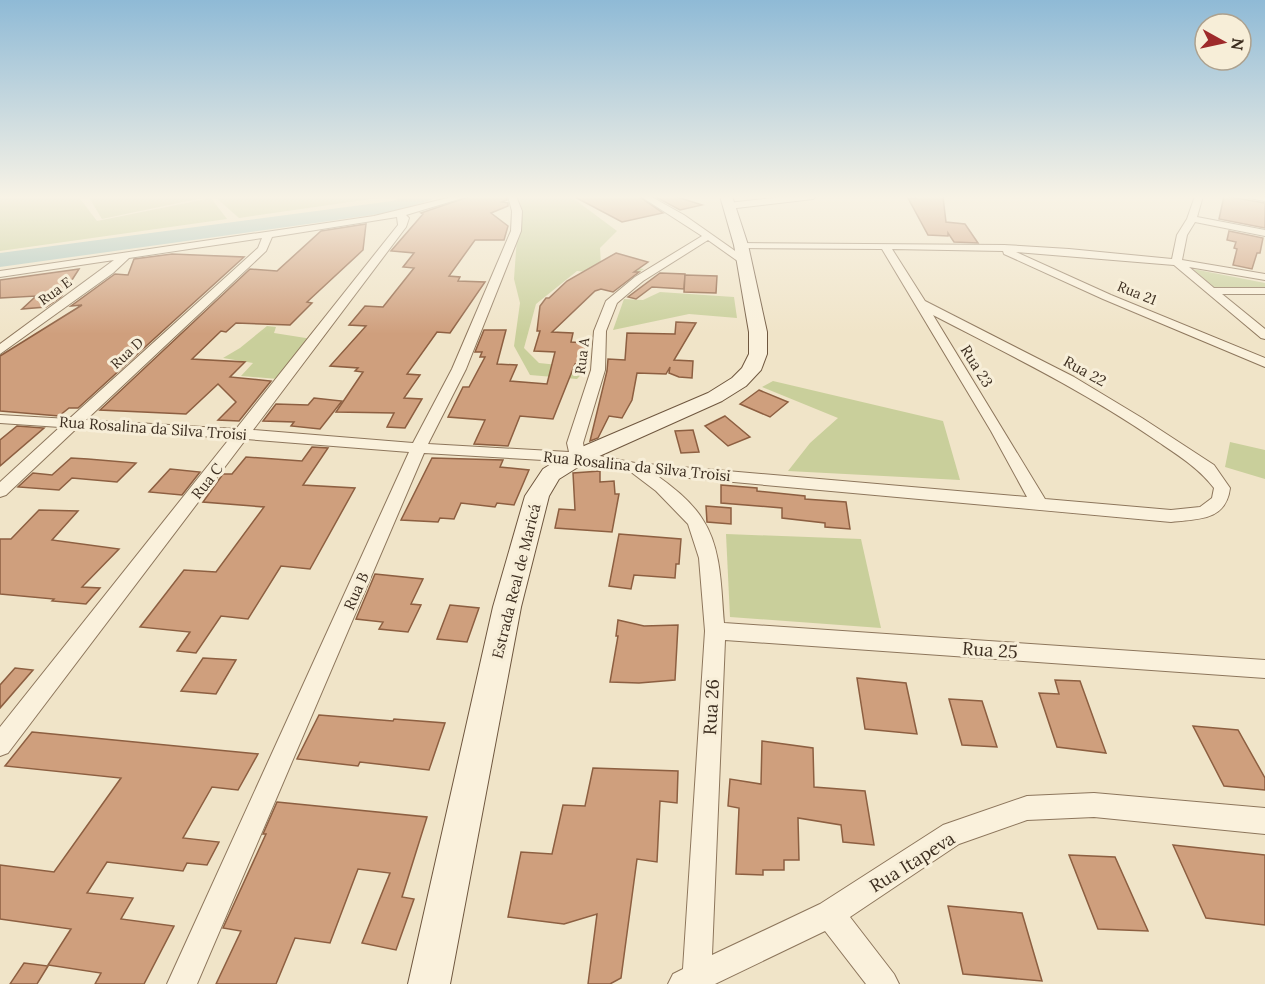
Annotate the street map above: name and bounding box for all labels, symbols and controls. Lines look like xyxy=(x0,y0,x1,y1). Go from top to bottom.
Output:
north arrow xyxy=(1193,12,1253,72)
text: N xyxy=(1227,37,1249,52)
street label: Rua E xyxy=(35,273,75,309)
street label: Rua 21 xyxy=(1115,277,1159,309)
street label: Rua D xyxy=(107,333,147,373)
street label: Rua A xyxy=(571,336,593,375)
street label: Rua 23 xyxy=(957,341,997,391)
street label: Rua 22 xyxy=(1060,351,1110,391)
street label: Rua Rosalina da Silva Troisi xyxy=(58,412,248,444)
street label: Rua Rosalina da Silva Troisi xyxy=(542,447,732,485)
street label: Rua C xyxy=(187,459,227,503)
street label: Estrada Real de Maricá xyxy=(488,501,545,660)
street label: Rua B xyxy=(339,569,373,613)
street label: Rua 25 xyxy=(961,637,1019,663)
street label: Rua 26 xyxy=(698,678,724,736)
street label: Rua Itapeva xyxy=(865,827,959,897)

